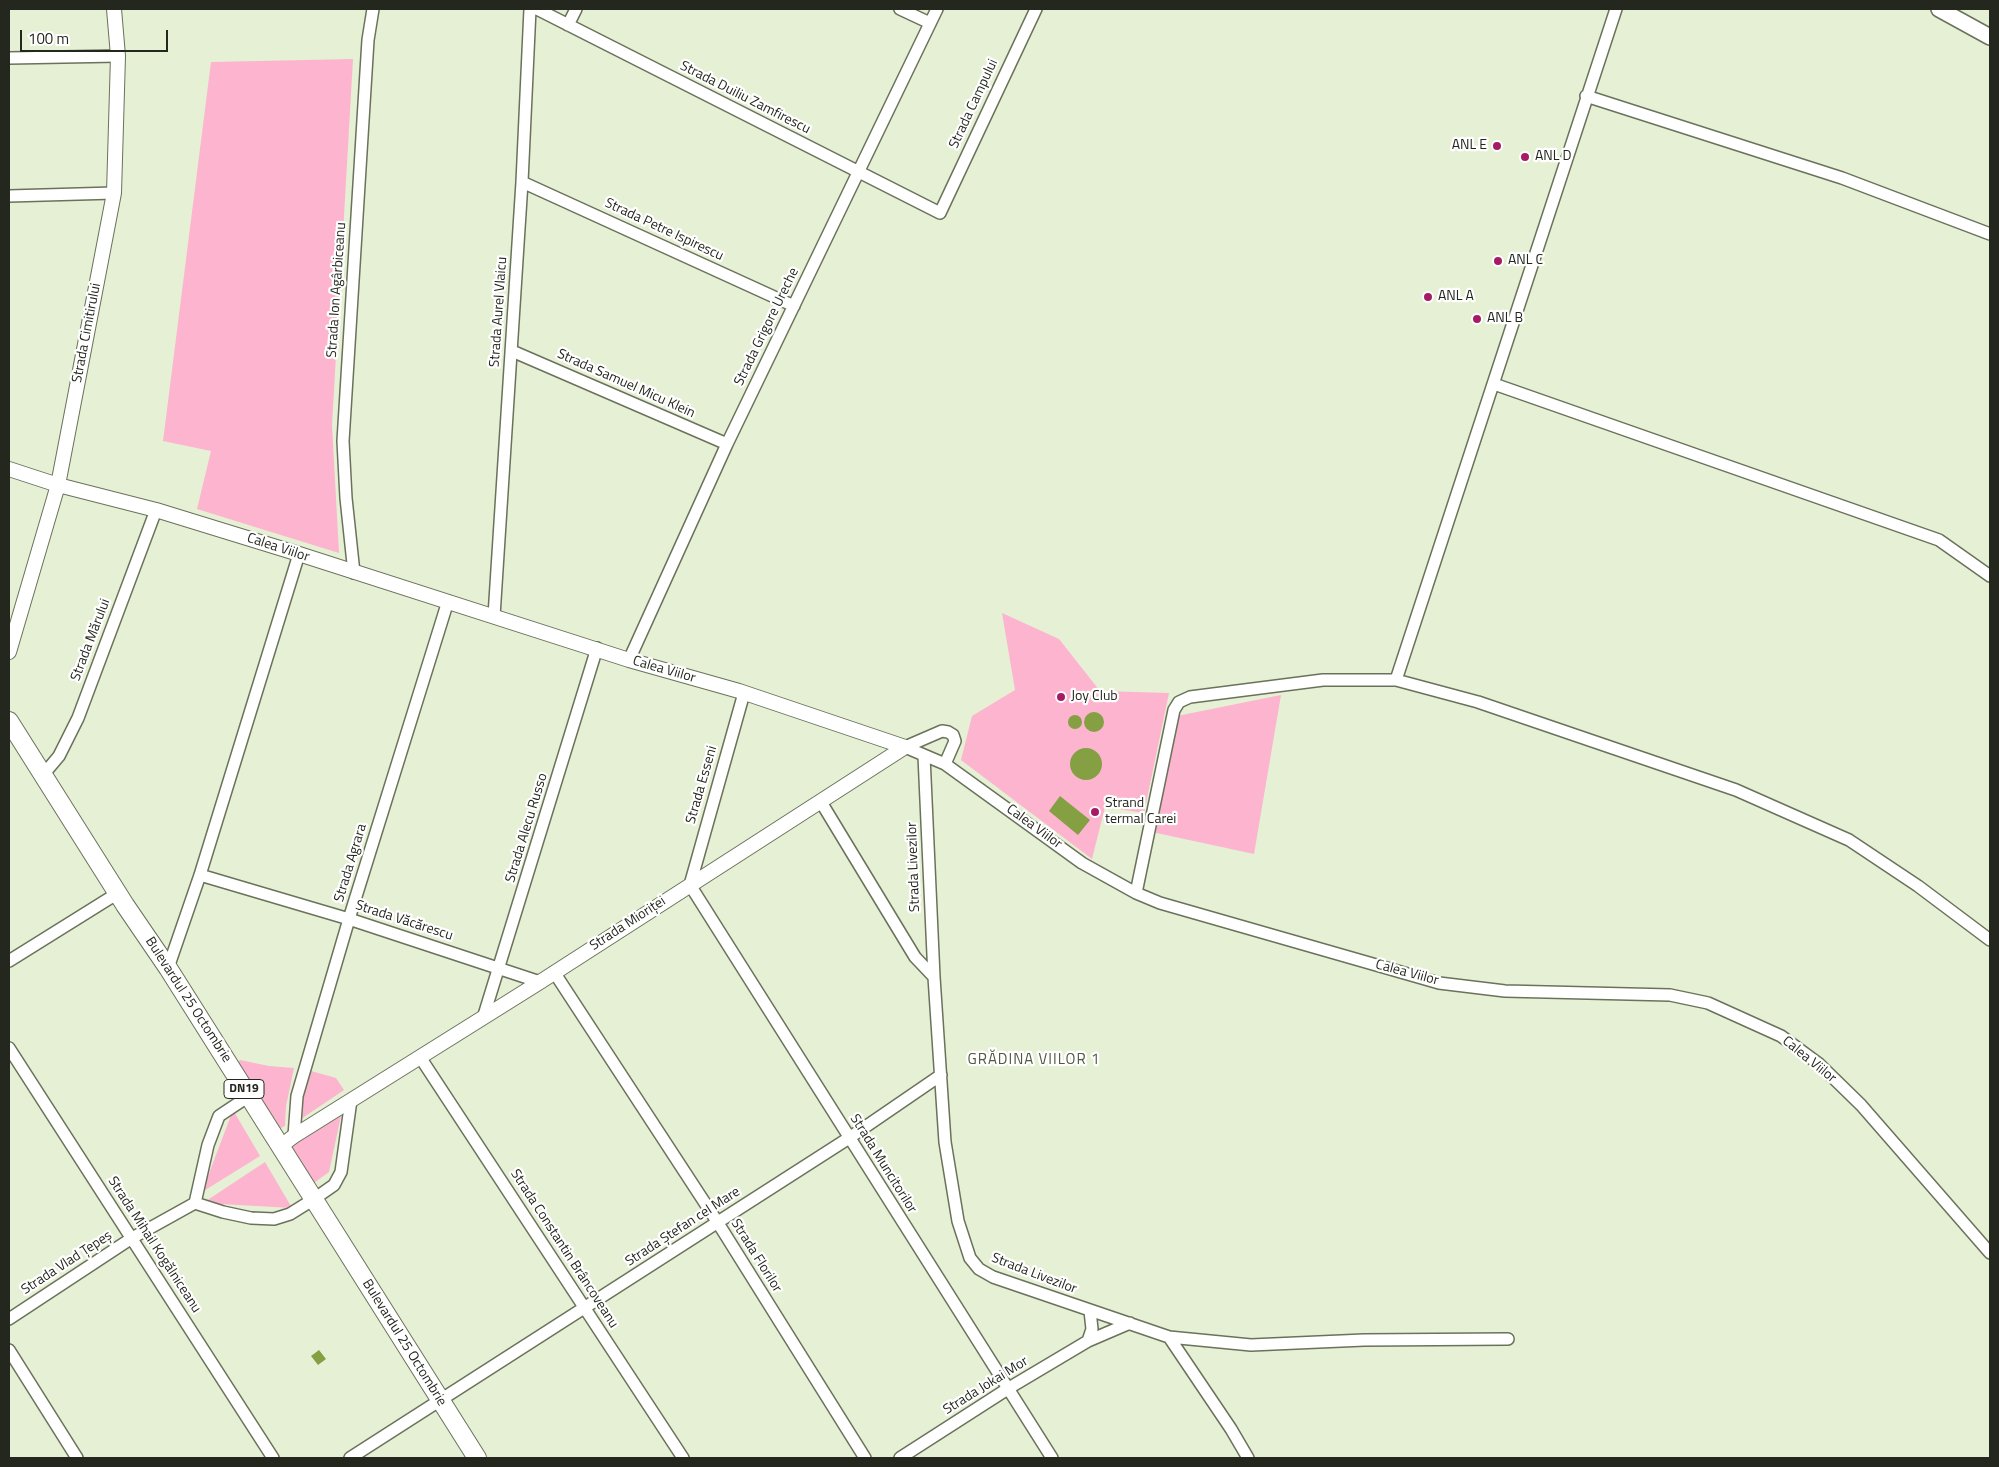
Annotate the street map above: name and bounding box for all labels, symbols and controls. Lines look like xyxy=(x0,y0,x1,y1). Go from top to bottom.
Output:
scale bar xyxy=(22,20,170,52)
text: 100 m xyxy=(28,27,69,50)
street label: Strada Campului xyxy=(946,57,1002,151)
street label: Strada Duiliu Zamfirescu xyxy=(677,58,813,138)
place label: ANL E xyxy=(1452,138,1487,154)
marker: ANL E xyxy=(1491,140,1503,152)
place label: ANL D xyxy=(1535,149,1572,165)
marker: ANL D xyxy=(1519,151,1531,163)
street label: Strada Petre Ispirescu xyxy=(602,195,726,265)
street label: Strada Ion Agârbiceanu xyxy=(324,222,350,358)
place label: ANL C xyxy=(1508,253,1543,269)
marker: ANL C xyxy=(1492,255,1504,267)
street label: Strada Aurel Vlaicu xyxy=(487,256,511,368)
street label: Strada Grigore Ureche xyxy=(731,265,803,389)
street label: Strada Cimitirului xyxy=(69,282,105,384)
place label: ANL A xyxy=(1438,289,1474,305)
marker: ANL A xyxy=(1422,291,1434,303)
place label: ANL B xyxy=(1487,311,1523,327)
marker: ANL B xyxy=(1471,313,1483,325)
street label: Strada Samuel Micu Klein xyxy=(554,346,698,422)
street label: Calea Viilor xyxy=(245,530,311,566)
street label: Strada Mărului xyxy=(68,597,114,683)
street label: Calea Viilor xyxy=(631,653,697,687)
place label: Joy Club xyxy=(1071,689,1118,705)
marker: Joy Club xyxy=(1055,691,1067,703)
street label: Strada Esseni xyxy=(683,744,721,826)
street label: Strada Alecu Russo xyxy=(502,771,552,885)
place label: Strand termal Carei xyxy=(1105,796,1176,829)
street label: Calea Viilor xyxy=(1003,801,1065,853)
marker: Strand termal Carei xyxy=(1089,806,1101,818)
street label: Strada Agrara xyxy=(331,822,371,904)
street label: Strada Livezilor xyxy=(904,822,924,912)
street label: Strada Mioriței xyxy=(587,893,669,955)
street label: Strada Văcărescu xyxy=(353,897,455,945)
street label: Bulevardul 25 Octombrie xyxy=(141,934,235,1066)
street label: Calea Viilor xyxy=(1374,957,1440,989)
street label: Calea Viilor xyxy=(1779,1033,1839,1087)
district label: GRĂDINA VIILOR 1 xyxy=(966,1051,1102,1069)
road number: DN19 xyxy=(224,1080,264,1098)
street label: Strada Muncitorilor xyxy=(846,1112,920,1216)
street label: Strada Constantin Brâncoveanu xyxy=(506,1167,622,1331)
street label: Strada Mihail Kogălniceanu xyxy=(104,1174,204,1316)
street label: Strada Ștefan cel Mare xyxy=(622,1184,744,1270)
street label: Strada Florilor xyxy=(727,1216,785,1296)
street label: Strada Vlad Țepeș xyxy=(19,1227,115,1299)
street label: Strada Livezilor xyxy=(989,1250,1079,1298)
street label: Bulevardul 25 Octombrie xyxy=(358,1277,450,1409)
street label: Strada Jokai Mor xyxy=(940,1353,1032,1419)

